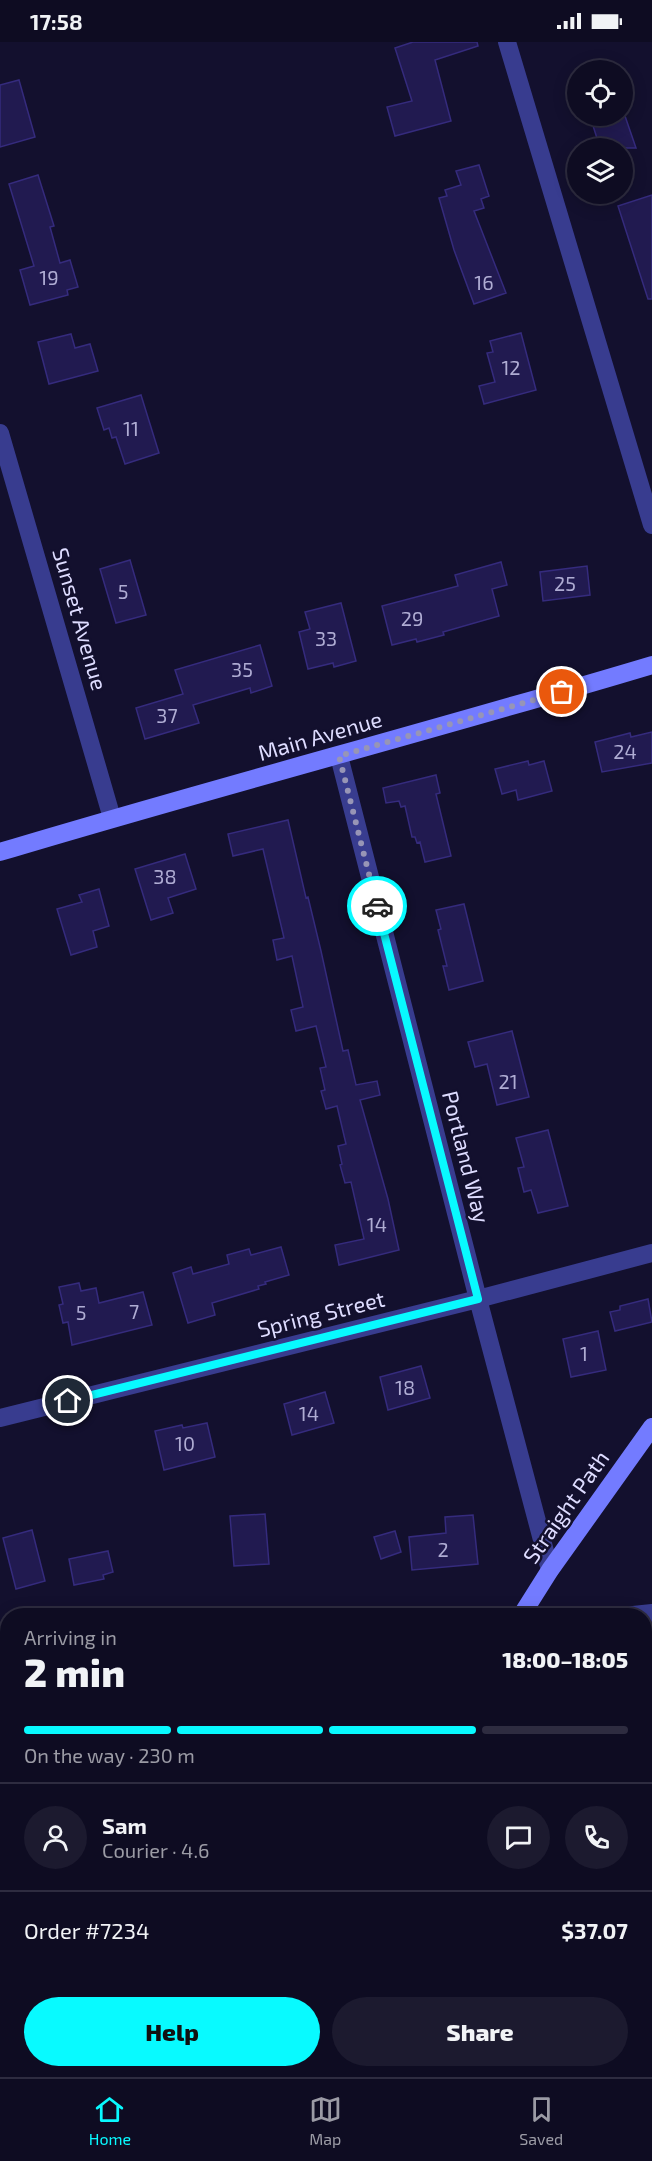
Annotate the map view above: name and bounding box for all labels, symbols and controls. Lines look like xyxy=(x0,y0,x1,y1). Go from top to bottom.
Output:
text: 17:58 xyxy=(30,8,83,34)
map controls xyxy=(567,60,633,204)
button: locate xyxy=(567,60,633,126)
button: layers xyxy=(567,138,633,204)
house number: 19 xyxy=(39,265,59,289)
house number: 16 xyxy=(474,270,494,294)
house number: 12 xyxy=(501,355,521,379)
house number: 11 xyxy=(123,416,139,440)
street label: Sunset Avenue xyxy=(48,544,114,693)
house number: 25 xyxy=(554,571,576,595)
house number: 5 xyxy=(118,579,128,603)
house number: 29 xyxy=(401,606,423,630)
house number: 33 xyxy=(315,626,337,650)
house number: 35 xyxy=(231,657,253,681)
pin xyxy=(536,666,587,717)
icon: bag xyxy=(545,675,578,708)
house number: 37 xyxy=(156,703,178,727)
street label: Main Avenue xyxy=(255,705,385,765)
house number: 24 xyxy=(613,739,637,763)
house number: 38 xyxy=(153,864,177,888)
courier xyxy=(347,876,407,936)
icon: car xyxy=(361,890,394,923)
house number: 21 xyxy=(498,1069,518,1093)
street label: Portland Way xyxy=(438,1088,496,1226)
house number: 14 xyxy=(367,1212,387,1236)
street label: Spring Street xyxy=(254,1285,387,1341)
house number: 7 xyxy=(129,1299,139,1323)
house number: 5 xyxy=(76,1300,86,1324)
house number: 1 xyxy=(580,1341,588,1365)
pin xyxy=(42,1375,93,1426)
house number: 18 xyxy=(395,1375,415,1399)
icon: home xyxy=(51,1384,84,1417)
house number: 14 xyxy=(299,1401,319,1425)
house number: 10 xyxy=(175,1431,195,1455)
street label: Straight Path xyxy=(517,1445,614,1568)
house number: 2 xyxy=(437,1537,449,1561)
text: Arriving in xyxy=(24,1625,117,1649)
text: 18:00–18:05 xyxy=(502,1646,628,1672)
text: 2 min xyxy=(24,1648,125,1695)
text: On the way · 230 m xyxy=(24,1743,195,1767)
button: person xyxy=(24,1806,87,1869)
button: chat xyxy=(487,1806,550,1869)
button: phone xyxy=(565,1806,628,1869)
text: Sam xyxy=(102,1812,147,1838)
text: Courier · 4.6 xyxy=(102,1838,209,1862)
text: Order #7234 xyxy=(24,1917,149,1943)
text: $37.07 xyxy=(561,1917,628,1943)
button: Help xyxy=(24,1997,320,2066)
button: Share xyxy=(332,1997,628,2066)
tab: Home xyxy=(89,2093,131,2148)
tab: Map xyxy=(309,2093,342,2148)
tab: Saved xyxy=(519,2093,563,2148)

